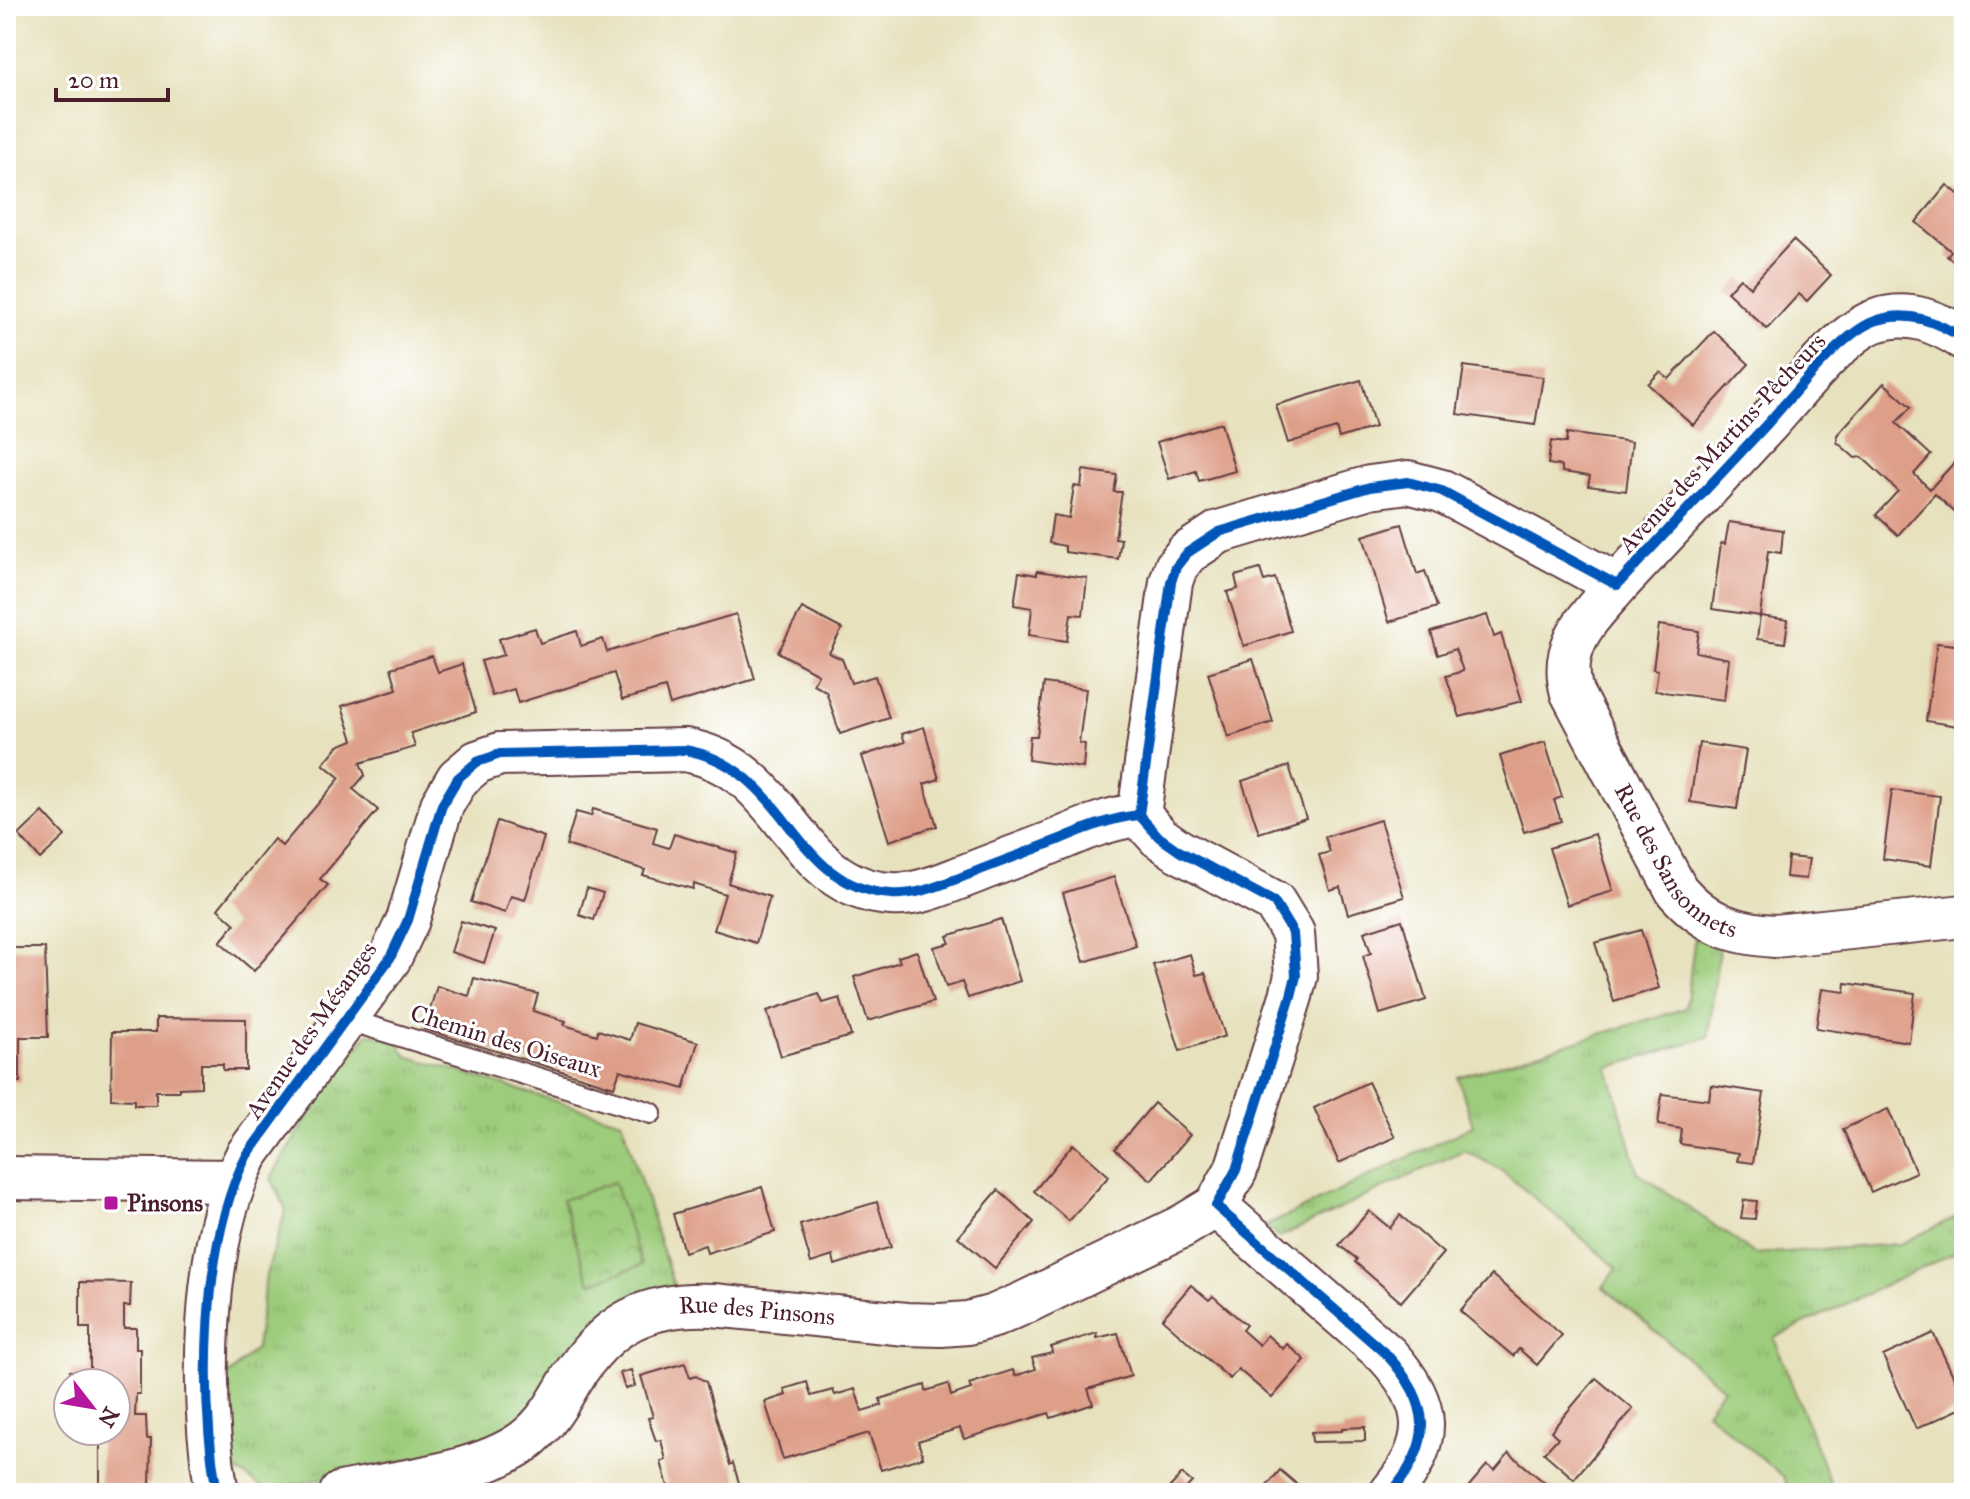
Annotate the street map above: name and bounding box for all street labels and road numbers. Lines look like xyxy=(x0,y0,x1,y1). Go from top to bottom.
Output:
street label: Avenue des Martins-Pêcheurs xyxy=(1611,326,1832,560)
street label: Rue des Sansonnets xyxy=(1608,778,1741,945)
street label: Avenue des Mésanges xyxy=(238,936,383,1125)
street label: Chemin des Oiseaux xyxy=(407,998,605,1084)
street label: Rue des Pinsons xyxy=(678,1290,837,1332)

